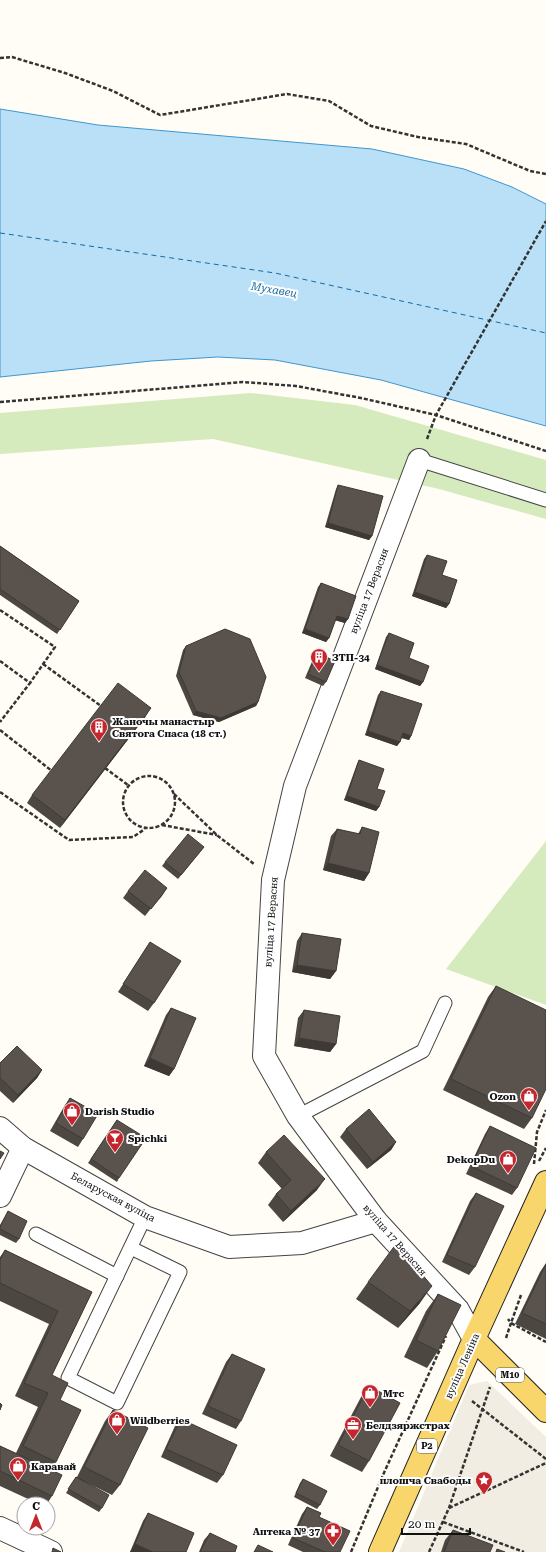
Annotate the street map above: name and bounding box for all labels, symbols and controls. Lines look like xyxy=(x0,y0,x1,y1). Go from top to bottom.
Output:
water label: Мухавец xyxy=(249,279,298,300)
street label: вуліца 17 Верасня xyxy=(348,546,390,635)
building icon: ЗТП-34 xyxy=(309,647,329,672)
place label: ЗТП-34 xyxy=(332,652,370,663)
place label: Жаночы манастыр Святога Спаса (18 ст.) xyxy=(112,716,227,739)
building icon: Жаночы манастыр Святога Спаса (18 ст.) xyxy=(89,717,109,742)
street label: вуліца 17 Верасня xyxy=(262,876,280,968)
shop icon: Ozon xyxy=(519,1086,539,1111)
place label: Ozon xyxy=(490,1091,516,1102)
shop icon: Darish Studio xyxy=(62,1101,82,1126)
place label: Darish Studio xyxy=(85,1106,155,1117)
bar icon: Spichki xyxy=(105,1128,125,1153)
place label: Spichki xyxy=(128,1133,168,1144)
shop icon: DekopDu xyxy=(498,1149,518,1174)
place label: DekopDu xyxy=(447,1154,495,1165)
street label: Беларуская вуліца xyxy=(69,1170,157,1224)
street label: вуліца 17 Верасня xyxy=(361,1202,429,1278)
street label: вуліца Леніна xyxy=(443,1331,482,1400)
road number: М10 xyxy=(496,1368,524,1382)
shop icon: Мтс xyxy=(360,1383,380,1408)
place label: Мтс xyxy=(383,1388,404,1399)
shop icon: Wildberries xyxy=(107,1410,127,1435)
place label: Wildberries xyxy=(130,1415,190,1426)
office icon: Белдзяржстрах xyxy=(343,1415,363,1440)
place label: Белдзяржстрах xyxy=(366,1420,450,1431)
road number: Р2 xyxy=(417,1439,437,1453)
shop icon: Каравай xyxy=(8,1456,28,1481)
place label: Каравай xyxy=(31,1461,76,1472)
place icon: плошча Свабоды xyxy=(474,1470,494,1495)
place label: плошча Свабоды xyxy=(380,1475,471,1486)
north arrow xyxy=(16,1496,56,1536)
text: С xyxy=(32,1500,40,1513)
scale bar xyxy=(402,1510,470,1536)
text: 20 m xyxy=(408,1517,435,1531)
pharmacy icon: Аптека № 37 xyxy=(323,1521,343,1546)
place label: Аптека № 37 xyxy=(253,1526,320,1537)

